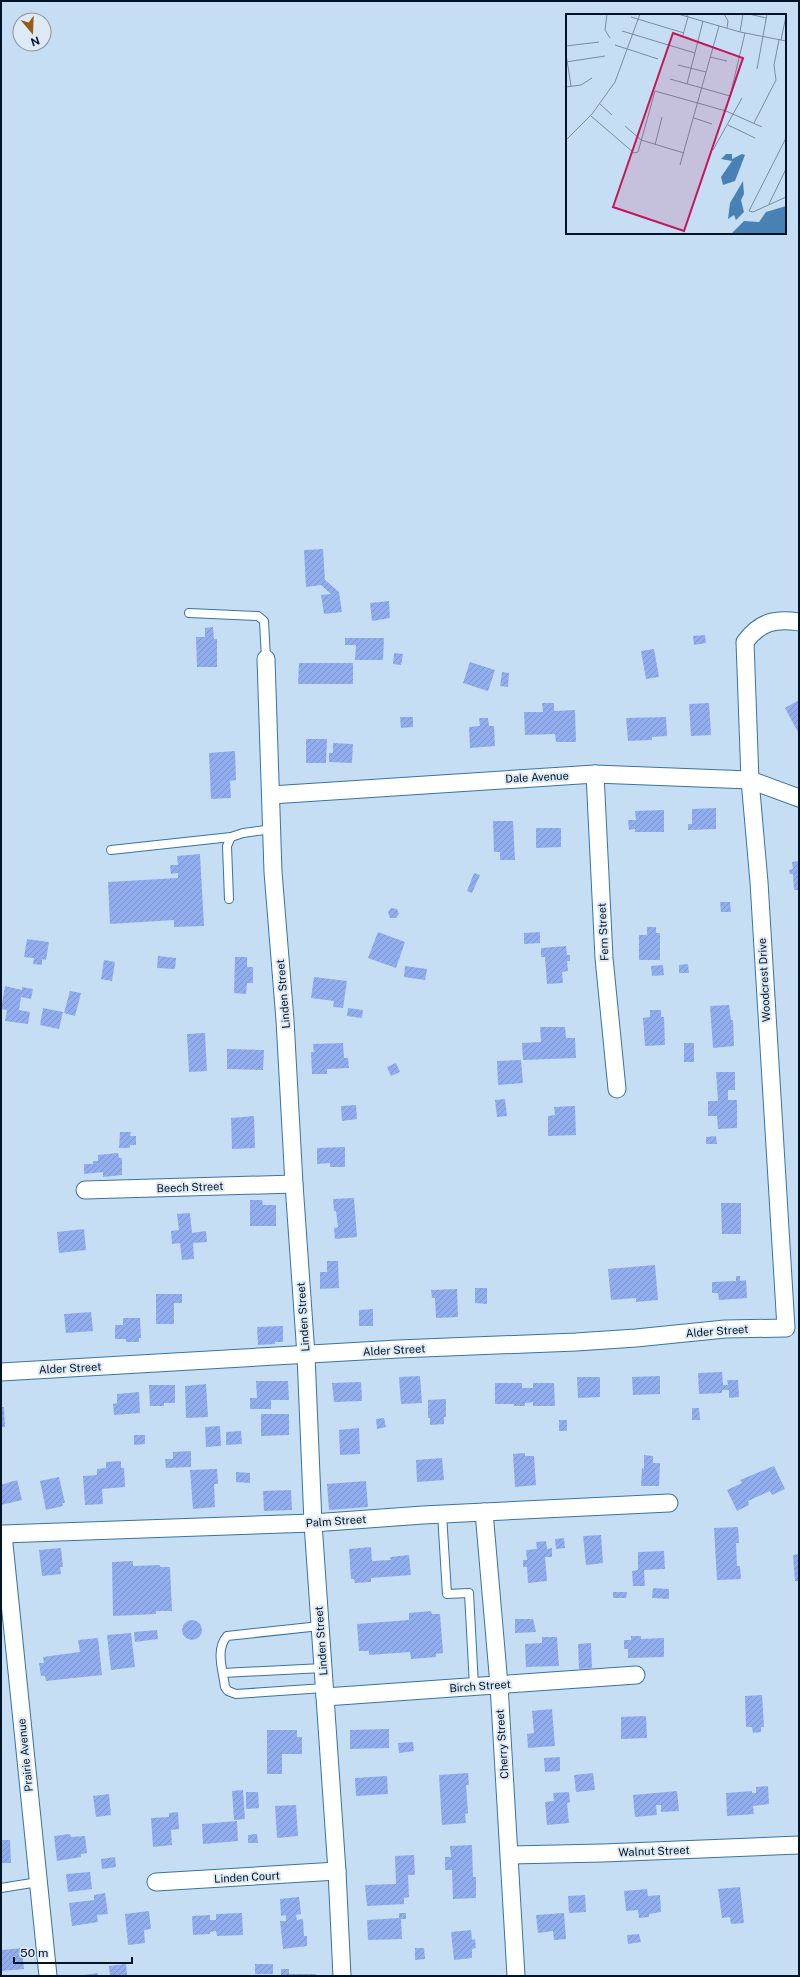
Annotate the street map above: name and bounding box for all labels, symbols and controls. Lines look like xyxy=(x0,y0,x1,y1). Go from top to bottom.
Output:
north arrow xyxy=(12,12,52,52)
inset map xyxy=(566,14,786,234)
text: N xyxy=(29,34,41,49)
street label: Dale Avenue xyxy=(505,769,569,785)
street label: Fern Street xyxy=(595,903,611,961)
street label: Woodcrest Drive xyxy=(756,938,772,1022)
street label: Linden Street xyxy=(274,959,292,1029)
street label: Beech Street xyxy=(156,1180,224,1194)
street label: Linden Street xyxy=(295,1282,311,1352)
street label: Alder Street xyxy=(685,1323,749,1339)
street label: Alder Street xyxy=(362,1342,426,1358)
street label: Alder Street xyxy=(38,1360,102,1376)
street label: Palm Street xyxy=(305,1513,367,1529)
street label: Linden Street xyxy=(313,1606,329,1676)
street label: Birch Street xyxy=(449,1678,511,1694)
street label: Cherry Street xyxy=(494,1709,510,1779)
street label: Prairie Avenue xyxy=(15,1718,35,1792)
street label: Walnut Street xyxy=(618,1844,690,1858)
street label: Linden Court xyxy=(214,1869,280,1885)
scale bar xyxy=(14,1939,132,1965)
text: 50 m xyxy=(20,1946,48,1960)

